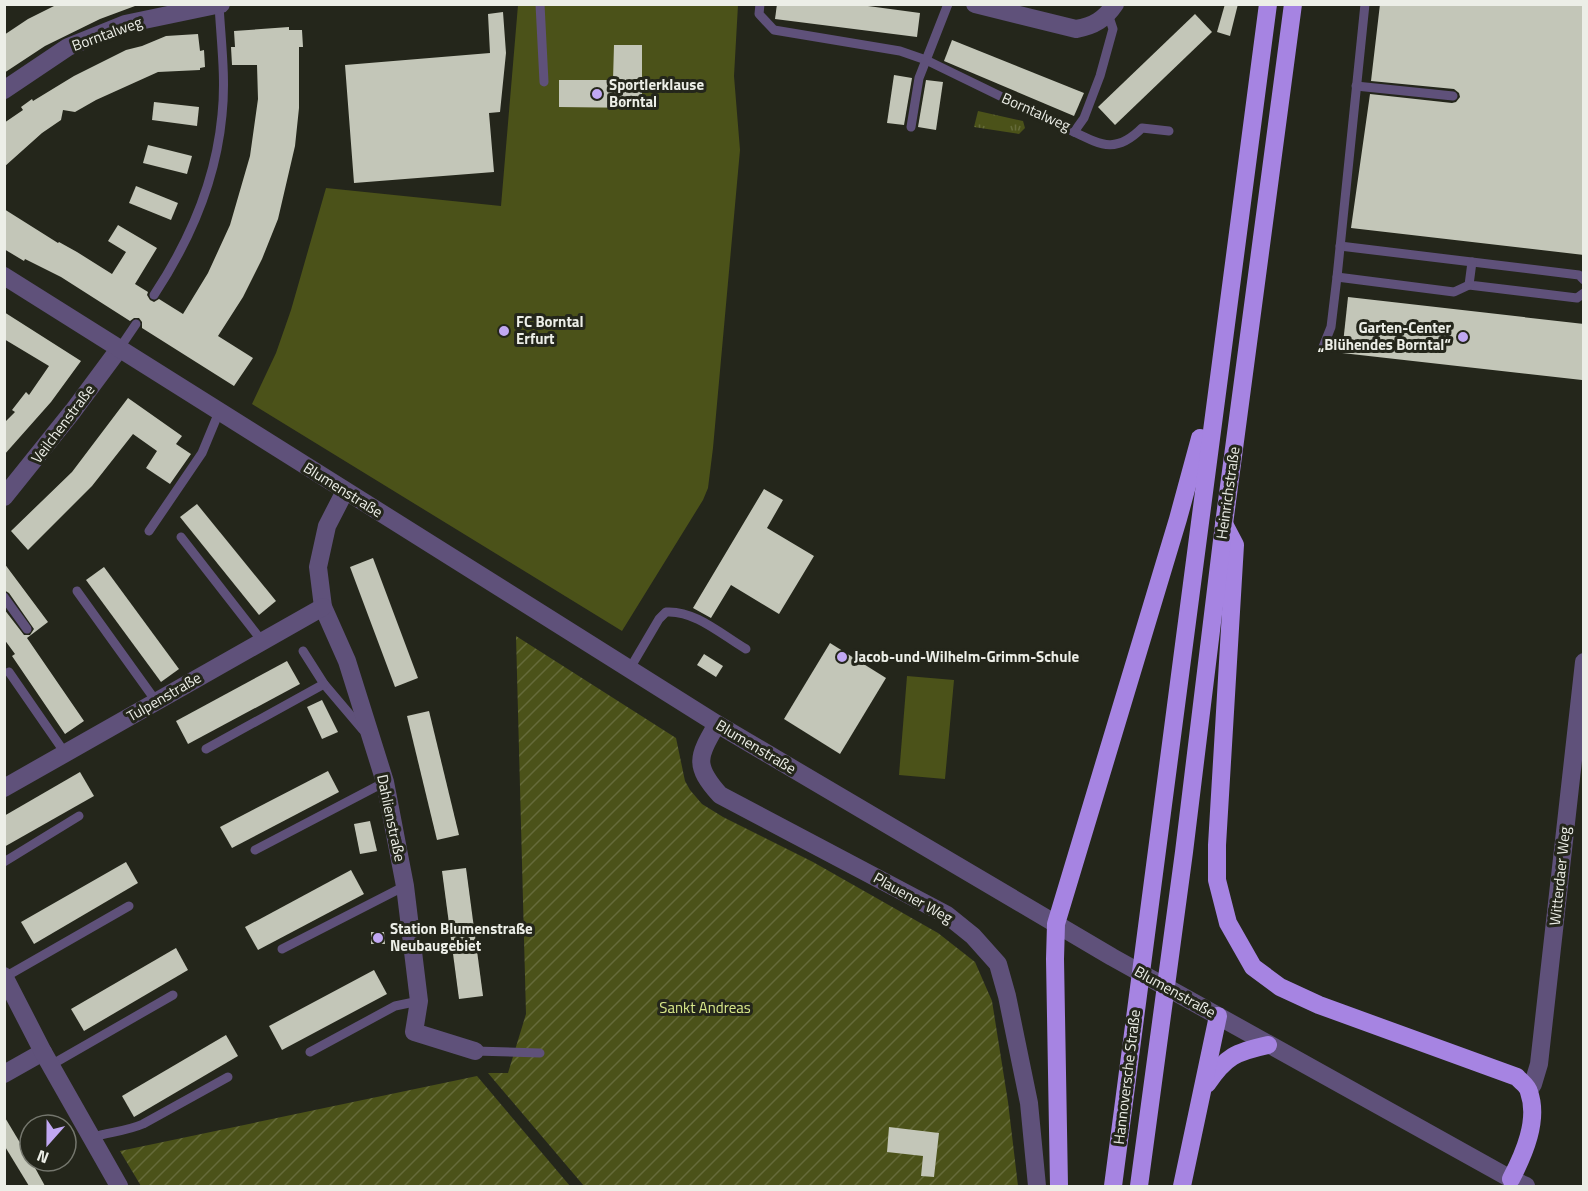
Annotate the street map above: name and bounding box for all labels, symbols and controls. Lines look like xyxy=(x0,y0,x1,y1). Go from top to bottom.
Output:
street label: Borntalweg xyxy=(68,10,145,57)
place label: Sportlerklause Borntal xyxy=(609,73,704,113)
street label: Borntalweg xyxy=(998,86,1075,137)
marker: Sportlerklause Borntal xyxy=(590,87,604,101)
place label: FC Borntal Erfurt xyxy=(516,310,584,350)
place label: Garten-Center „Blühendes Borntal“ xyxy=(1317,316,1451,356)
marker: FC Borntal Erfurt xyxy=(497,324,511,338)
marker: Garten-Center „Blühendes Borntal“ xyxy=(1456,330,1470,344)
street label: Veilchenstraße xyxy=(25,379,100,468)
street label: Heinrichstraße xyxy=(1210,445,1245,541)
street label: Blumenstraße xyxy=(299,456,388,523)
place label: Jacob-und-Wilhelm-Grimm-Schule xyxy=(854,645,1080,668)
marker: Jacob-und-Wilhelm-Grimm-Schule xyxy=(835,650,849,664)
street label: Tulpenstraße xyxy=(122,666,205,727)
street label: Blumenstraße xyxy=(712,714,801,780)
street label: Dahlienstraße xyxy=(371,772,412,864)
street label: Witterdaer Weg xyxy=(1543,825,1576,927)
street label: Plauener Weg xyxy=(869,866,957,929)
place label: Station Blumenstraße Neubaugebiet xyxy=(390,917,533,957)
marker: Station Blumenstraße Neubaugebiet xyxy=(371,931,385,945)
street label: Blumenstraße xyxy=(1130,960,1220,1023)
park label: Sankt Andreas xyxy=(659,996,751,1019)
street label: Hannoversche Straße xyxy=(1107,1008,1146,1146)
north arrow xyxy=(18,1113,78,1173)
text: N xyxy=(33,1144,52,1170)

